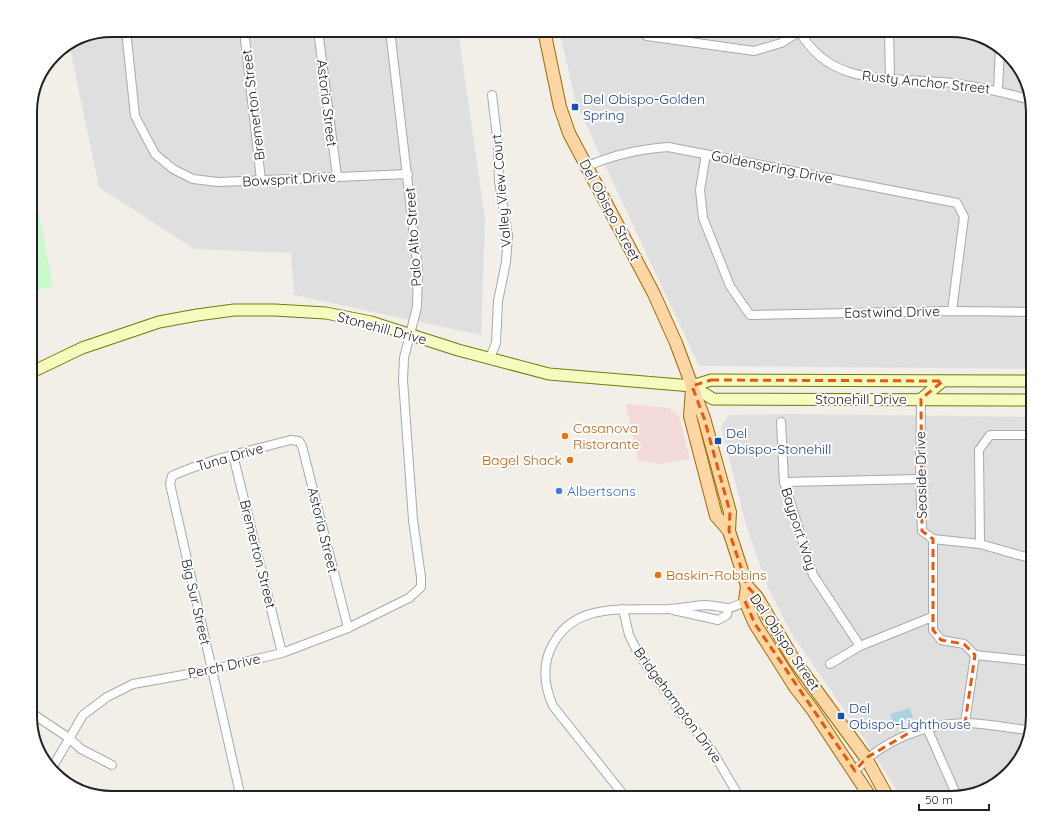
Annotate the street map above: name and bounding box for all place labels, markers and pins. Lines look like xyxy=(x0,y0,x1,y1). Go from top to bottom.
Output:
place label: Del Obispo-Golden Spring xyxy=(583,90,705,124)
marker: Del Obispo-Golden Spring xyxy=(570,102,580,112)
place label: Casanova Ristorante xyxy=(573,419,640,453)
place label: Del Obispo-Stonehill xyxy=(726,424,832,458)
marker: Casanova Ristorante xyxy=(560,431,570,441)
marker: Del Obispo-Stonehill xyxy=(713,436,723,446)
place label: Bagel Shack xyxy=(482,451,562,469)
marker: Bagel Shack xyxy=(565,455,575,465)
place label: Albertsons xyxy=(567,482,636,500)
marker: Albertsons xyxy=(554,486,564,496)
place label: Baskin-Robbins xyxy=(666,566,767,584)
marker: Baskin-Robbins xyxy=(653,570,663,580)
place label: Del Obispo-Lighthouse xyxy=(849,699,971,733)
marker: Del Obispo-Lighthouse xyxy=(836,711,846,721)

